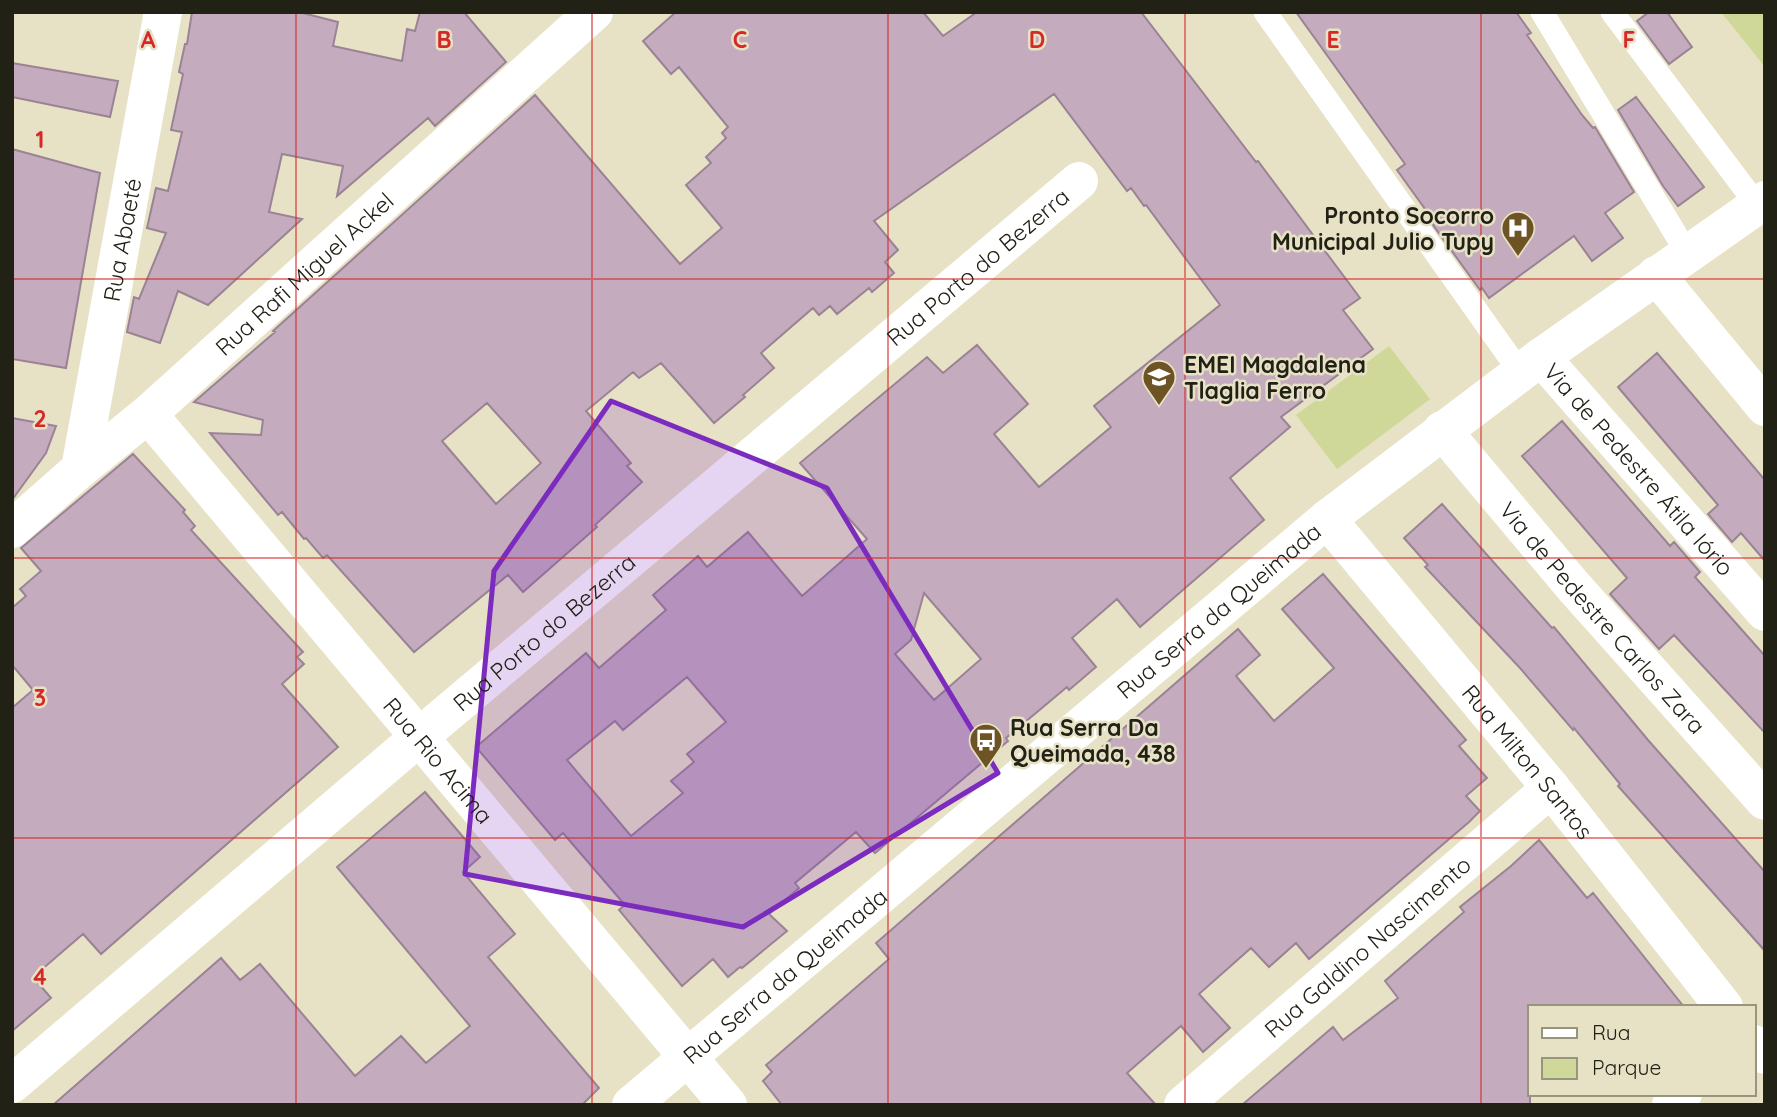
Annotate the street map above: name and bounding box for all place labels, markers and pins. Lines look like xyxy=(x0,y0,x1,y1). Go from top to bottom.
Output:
place label: Pronto Socorro Municipal Julio Tupy xyxy=(1272,201,1494,256)
hospital icon: Pronto Socorro Municipal Julio Tupy xyxy=(1499,209,1537,258)
place label: EMEI Magdalena Tlaglia Ferro xyxy=(1184,350,1366,405)
school or university icon: EMEI Magdalena Tlaglia Ferro xyxy=(1140,358,1178,407)
place label: Rua Serra Da Queimada, 438 xyxy=(1010,713,1176,768)
bus stop icon: Rua Serra Da Queimada, 438 xyxy=(967,721,1005,770)

